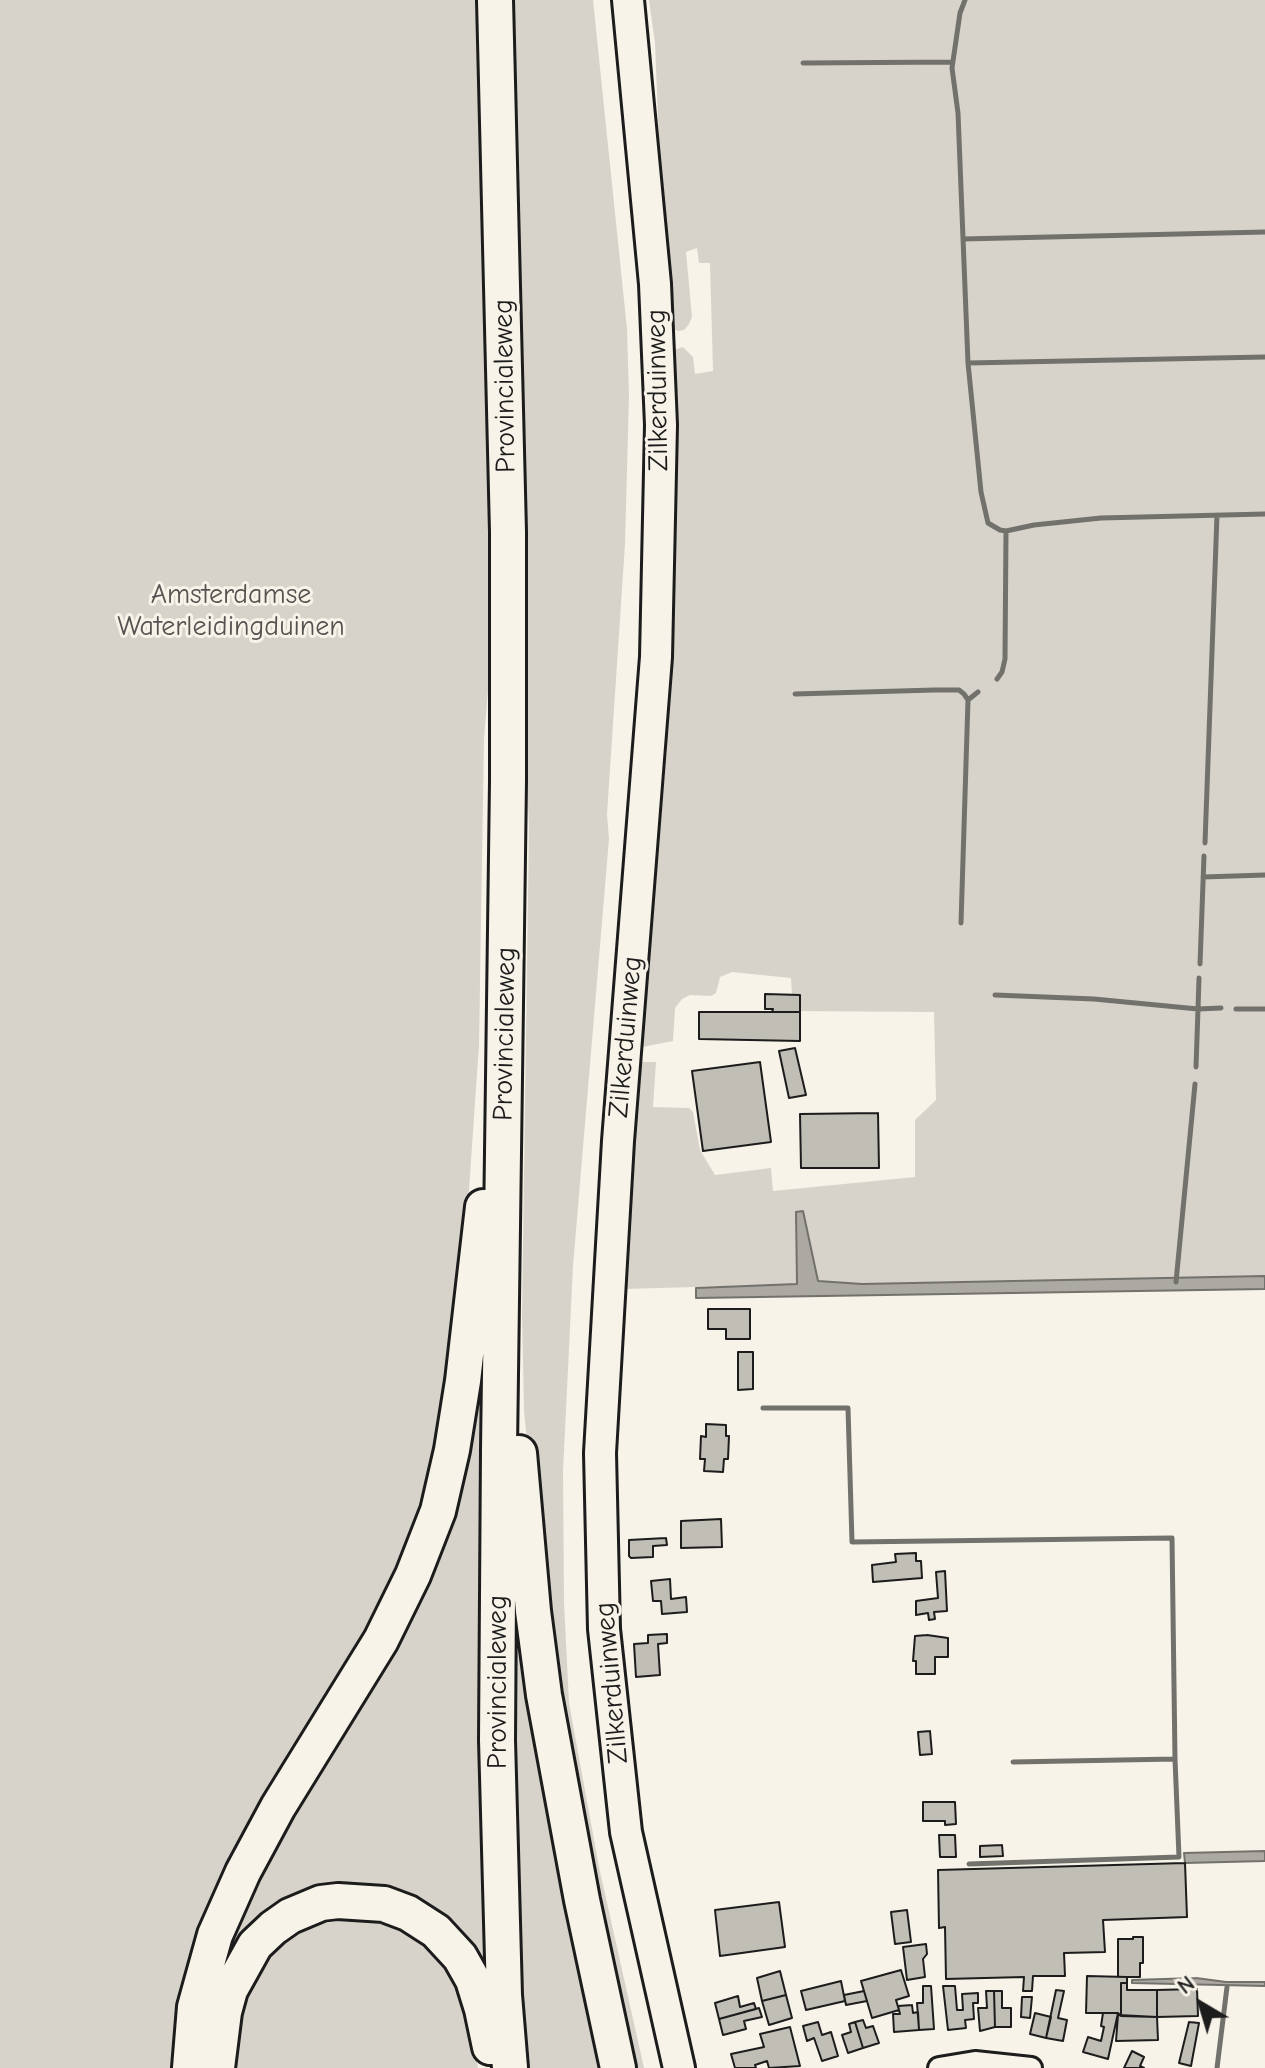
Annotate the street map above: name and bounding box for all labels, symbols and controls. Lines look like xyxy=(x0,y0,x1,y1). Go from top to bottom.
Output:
street label: Provincialeweg xyxy=(487,299,523,473)
street label: Zilkerduinweg xyxy=(640,309,676,471)
park label: Amsterdamse Waterleidingduinen xyxy=(117,578,345,644)
street label: Provincialeweg xyxy=(487,947,523,1121)
street label: Zilkerduinweg xyxy=(602,955,650,1119)
street label: Provincialeweg xyxy=(481,1595,515,1769)
street label: Zilkerduinweg xyxy=(588,1601,636,1765)
north arrow xyxy=(1161,1964,1241,2044)
text: N xyxy=(1173,1970,1200,2000)

